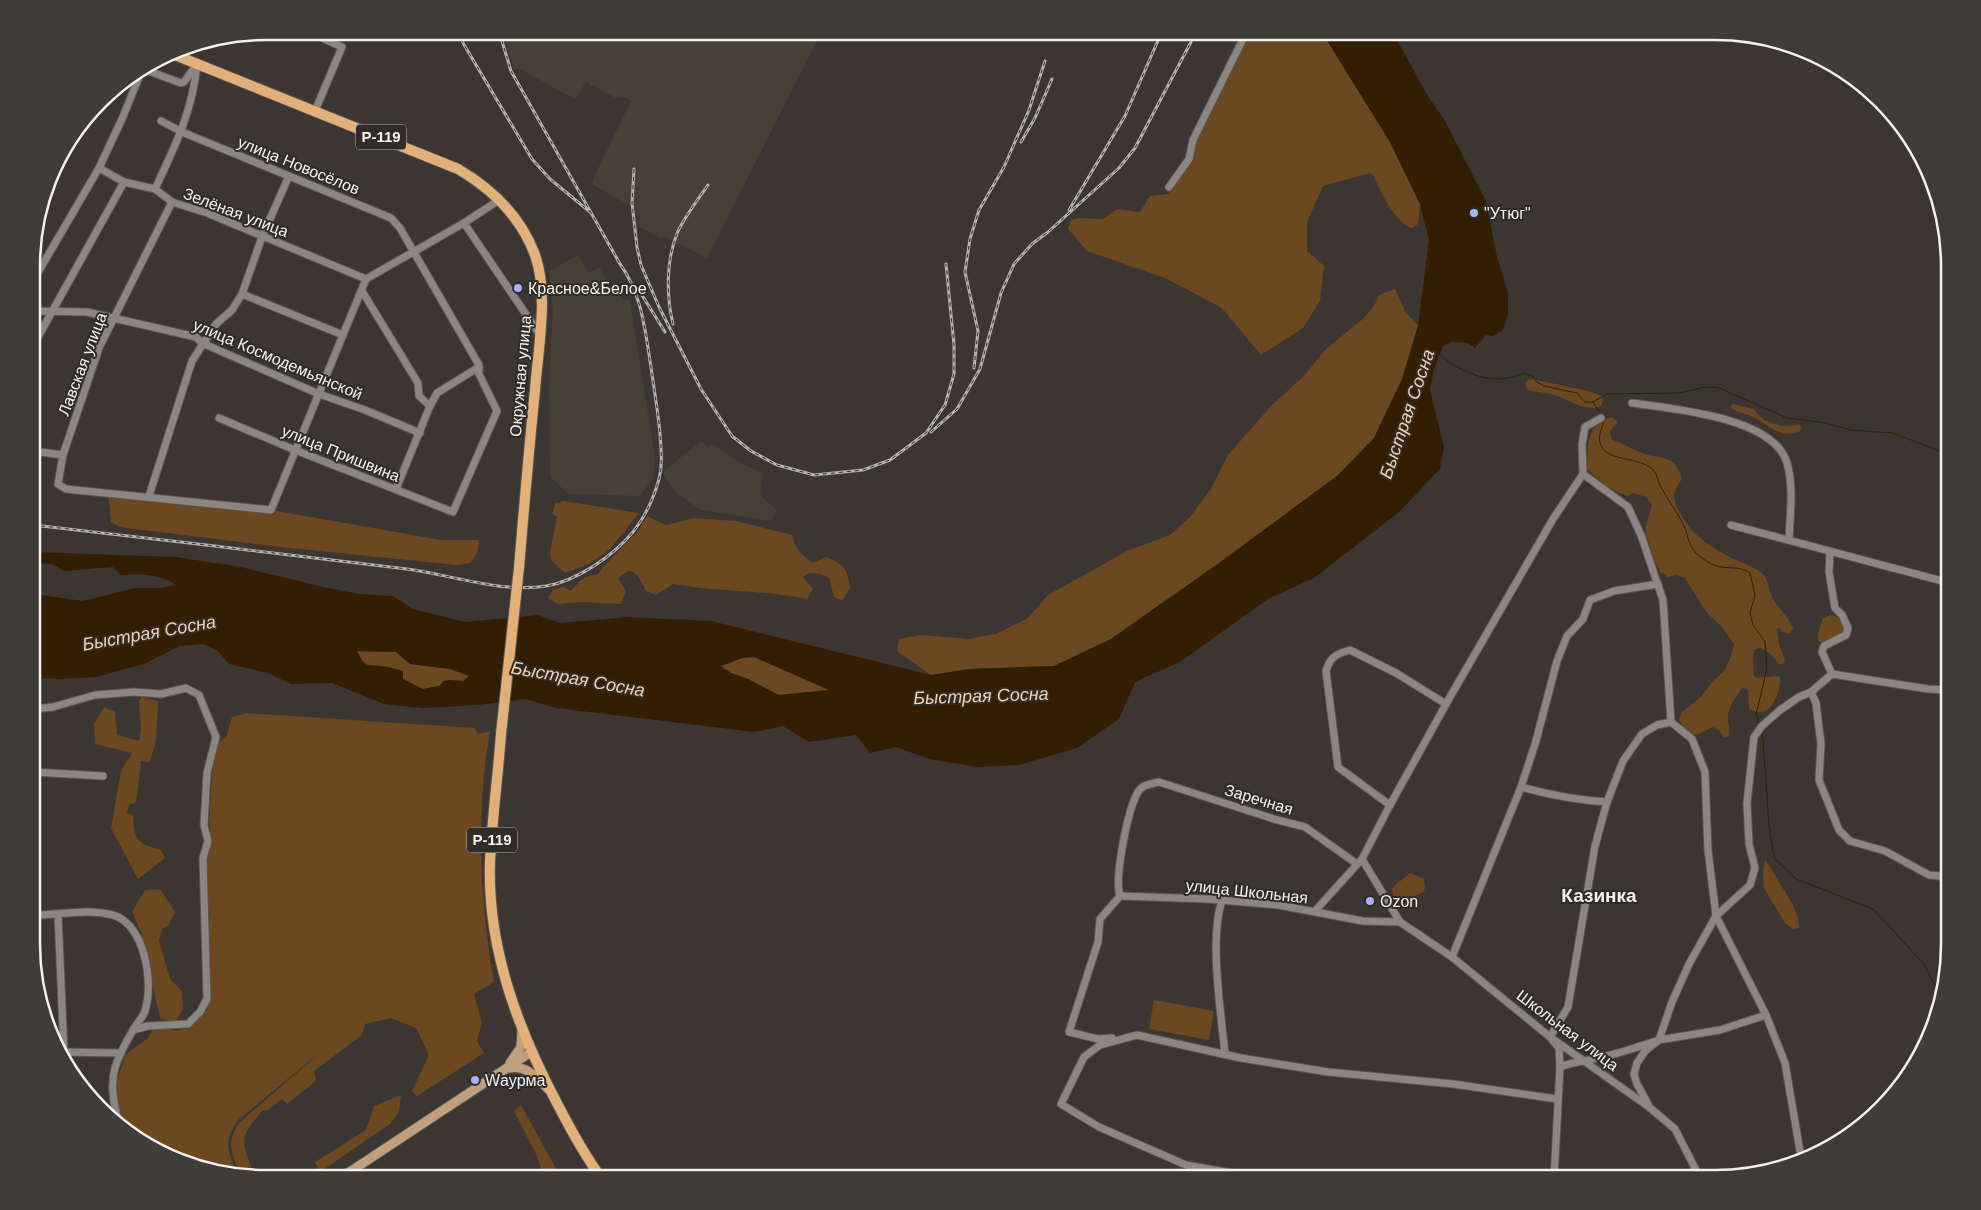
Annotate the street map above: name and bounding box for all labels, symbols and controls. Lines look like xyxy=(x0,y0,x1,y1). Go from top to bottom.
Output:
road number: Р-119 xyxy=(356,124,406,150)
street label: улица Новосёлов xyxy=(235,133,362,198)
street label: Зелёная улица xyxy=(181,185,291,240)
place label: "Утюг" xyxy=(1484,205,1531,222)
marker: "Утюг" xyxy=(1468,207,1480,219)
place label: Красное&Белое xyxy=(528,280,647,297)
marker: Красное&Белое xyxy=(512,282,524,294)
street label: Лавская улица xyxy=(55,310,110,418)
street label: Окружная улица xyxy=(507,314,534,437)
street label: улица Космодемьянской xyxy=(191,316,365,403)
water label: Быстрая Сосна xyxy=(1376,347,1438,481)
street label: улица Пришвина xyxy=(279,422,402,485)
water label: Быстрая Сосна xyxy=(81,611,217,655)
water label: Быстрая Сосна xyxy=(510,657,646,701)
water label: Быстрая Сосна xyxy=(913,684,1049,708)
street label: Заречная xyxy=(1223,781,1295,818)
road number: Р-119 xyxy=(467,828,517,852)
street label: улица Школьная xyxy=(1185,877,1309,906)
district label: Казинка xyxy=(1561,885,1637,906)
place label: Ozon xyxy=(1380,893,1418,910)
marker: Ozon xyxy=(1364,895,1376,907)
street label: Школьная улица xyxy=(1514,987,1622,1074)
place label: Wаурма xyxy=(485,1072,546,1089)
marker: Wаурма xyxy=(469,1074,481,1086)

